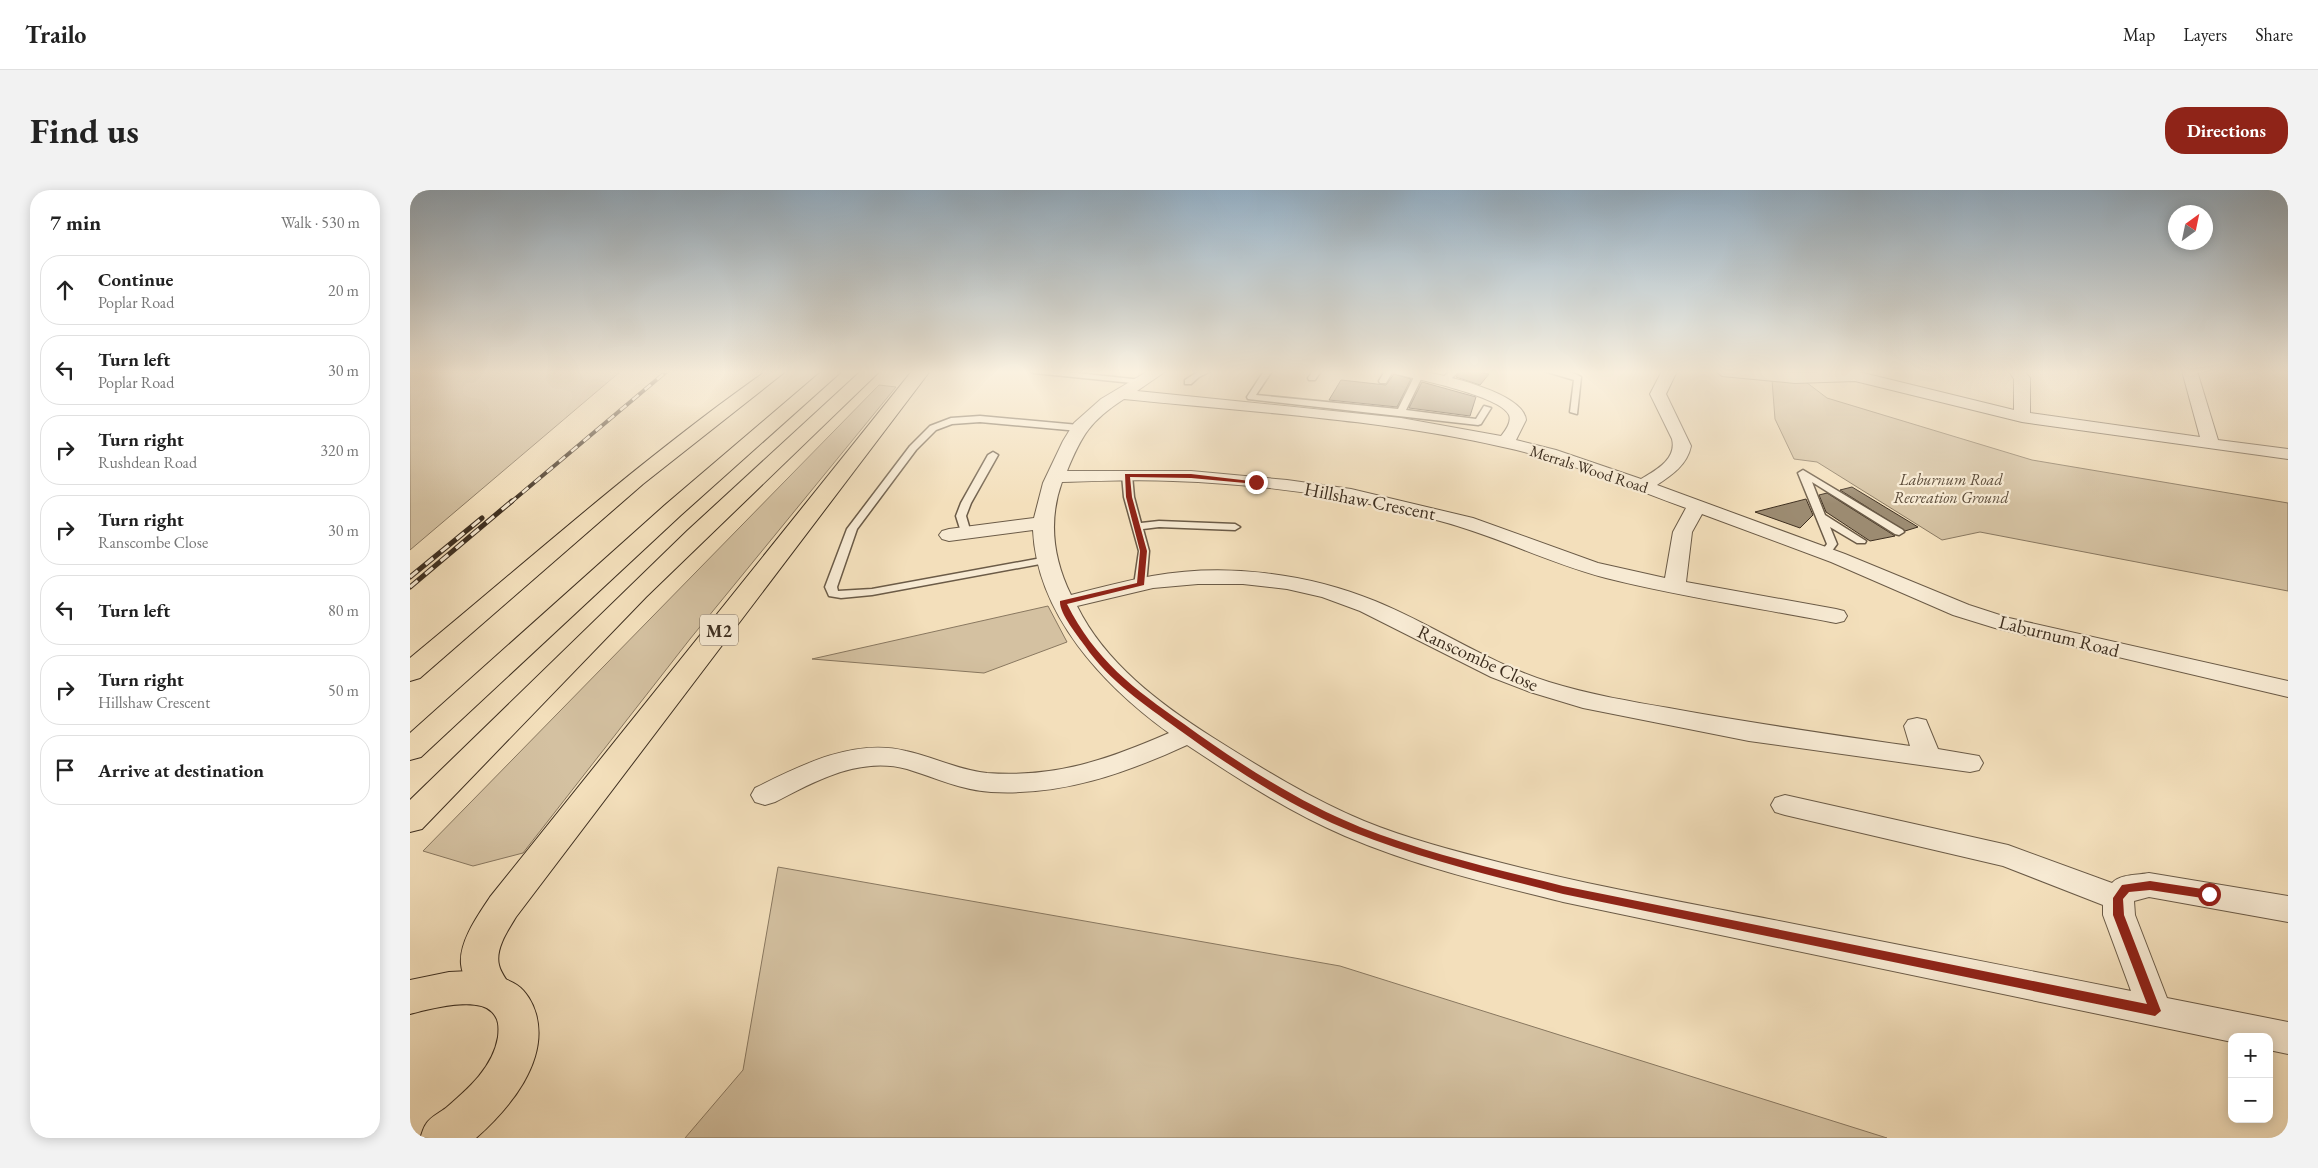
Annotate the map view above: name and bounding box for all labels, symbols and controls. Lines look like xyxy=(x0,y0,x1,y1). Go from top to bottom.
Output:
text: Trailo xyxy=(25,19,86,50)
text: Map xyxy=(2123,23,2155,46)
text: Layers xyxy=(2183,23,2227,46)
text: Share xyxy=(2255,23,2293,46)
button: Directions xyxy=(2165,107,2288,154)
text: Find us xyxy=(30,108,139,153)
north arrow xyxy=(2168,205,2213,250)
text: 7 min xyxy=(50,209,101,236)
text: Walk · 530 m xyxy=(281,212,360,233)
text: Continue xyxy=(98,267,173,292)
icon: ahead xyxy=(51,276,79,304)
text: 20 m xyxy=(328,280,359,301)
text: Poplar Road xyxy=(98,292,174,313)
text: Turn left xyxy=(98,347,170,372)
icon: left xyxy=(51,356,79,384)
text: 30 m xyxy=(328,360,359,381)
text: Poplar Road xyxy=(98,372,174,393)
text: Turn right xyxy=(98,427,184,452)
icon: right xyxy=(51,436,79,464)
text: 320 m xyxy=(320,440,359,461)
street label: Merrals Wood Road xyxy=(1527,440,1652,498)
text: Rushdean Road xyxy=(98,452,197,473)
park label: Laburnum Road Recreation Ground xyxy=(1893,469,2009,508)
route end xyxy=(1245,471,1268,494)
street label: Hillshaw Crescent xyxy=(1302,476,1438,526)
text: Turn right xyxy=(98,507,184,532)
icon: right xyxy=(51,516,79,544)
text: 30 m xyxy=(328,520,359,541)
text: Ranscombe Close xyxy=(98,532,208,553)
icon: left xyxy=(51,596,79,624)
text: Turn left xyxy=(98,598,170,623)
text: 80 m xyxy=(328,600,359,621)
street label: Laburnum Road xyxy=(1996,609,2122,663)
road number: M2 xyxy=(700,614,738,646)
street label: Ranscombe Close xyxy=(1413,619,1543,697)
text: Turn right xyxy=(98,667,184,692)
icon: right xyxy=(51,676,79,704)
text: 50 m xyxy=(328,680,359,701)
text: Hillshaw Crescent xyxy=(98,692,210,713)
icon: arrive xyxy=(51,756,79,784)
text: Arrive at destination xyxy=(98,758,264,783)
route start xyxy=(2198,883,2221,906)
map controls xyxy=(2228,1033,2273,1123)
button: + xyxy=(2228,1033,2273,1078)
button: − xyxy=(2228,1078,2273,1123)

